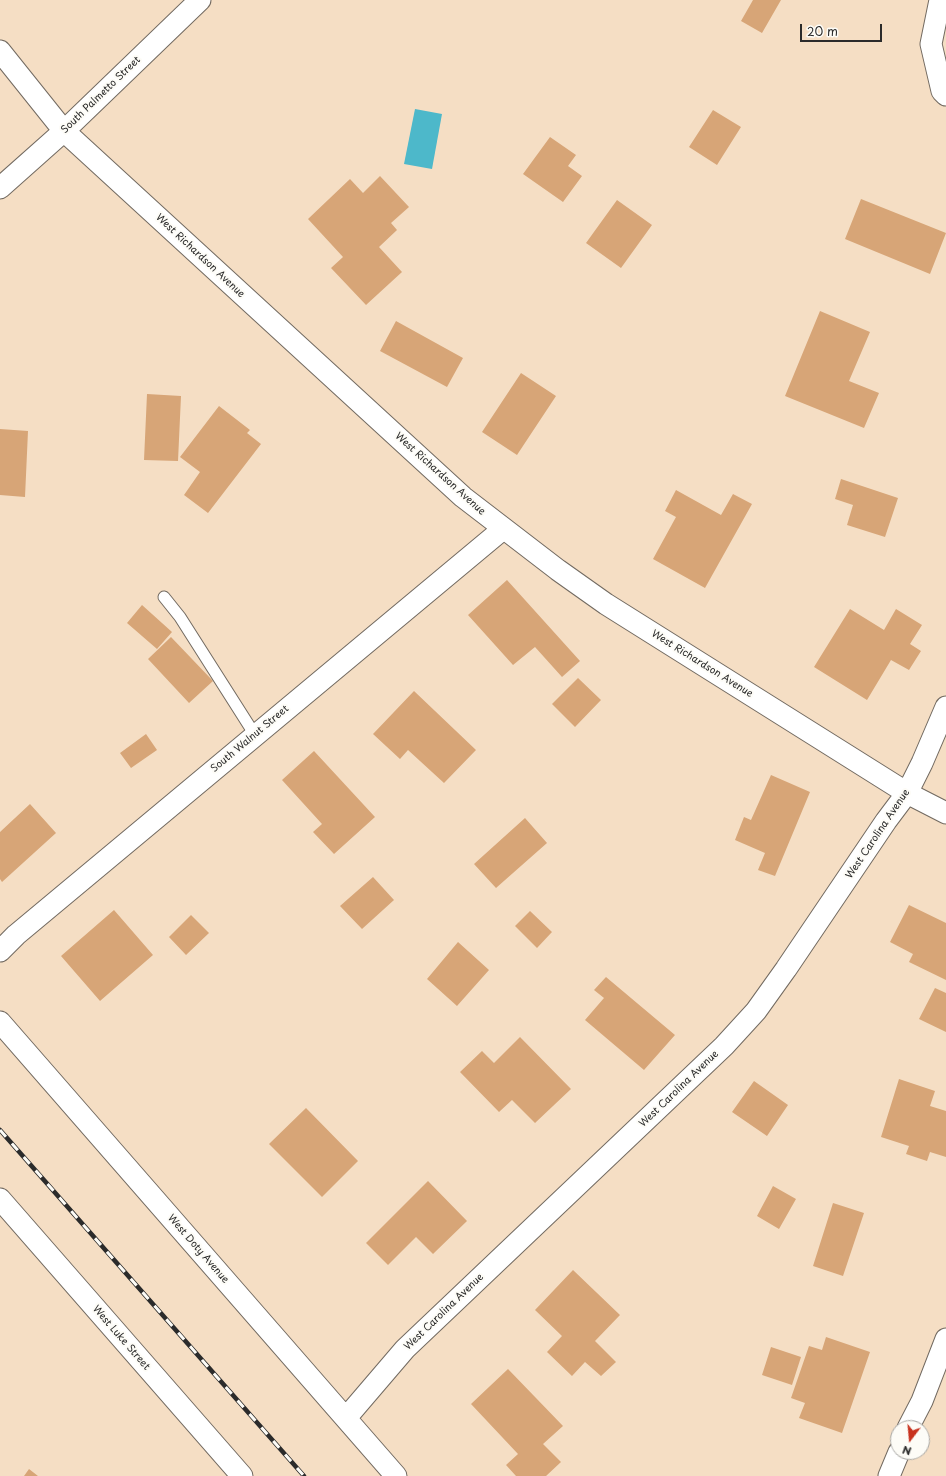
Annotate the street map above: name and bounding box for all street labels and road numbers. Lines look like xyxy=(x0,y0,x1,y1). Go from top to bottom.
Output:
street label: South Palmetto Street xyxy=(59,54,143,136)
street label: West Richardson Avenue xyxy=(153,212,247,300)
street label: West Richardson Avenue xyxy=(392,430,488,518)
street label: West Richardson Avenue xyxy=(649,628,755,700)
street label: South Walnut Street xyxy=(209,703,291,775)
street label: West Carolina Avenue xyxy=(844,787,912,881)
street label: West Carolina Avenue xyxy=(637,1048,721,1130)
street label: West Doty Avenue xyxy=(165,1212,231,1286)
street label: West Carolina Avenue xyxy=(402,1271,486,1353)
street label: West Luke Street xyxy=(90,1303,152,1373)

